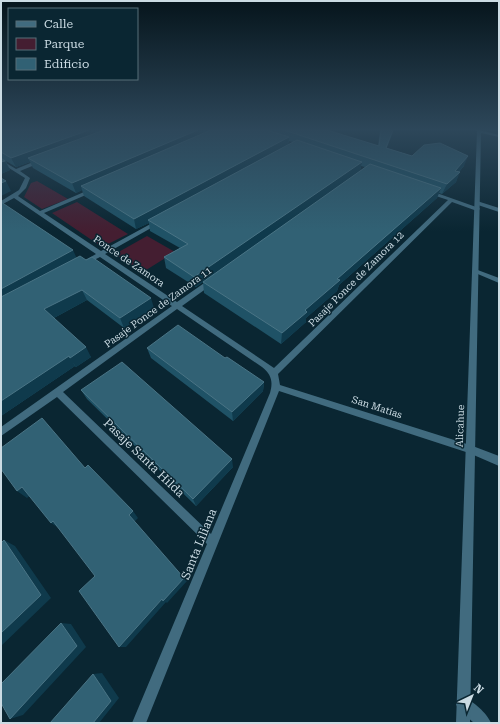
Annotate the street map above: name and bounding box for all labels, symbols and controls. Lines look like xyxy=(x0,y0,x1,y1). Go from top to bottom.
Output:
legend xyxy=(8,8,138,80)
text: Calle xyxy=(44,17,74,31)
text: Parque xyxy=(44,37,85,51)
text: Edificio xyxy=(44,57,89,71)
street label: Pasaje Ponce de Zamora 12 xyxy=(306,229,406,329)
street label: Ponce de Zamora xyxy=(91,233,167,289)
street label: Pasaje Ponce de Zamora 11 xyxy=(102,264,214,350)
street label: San Matías xyxy=(350,394,404,420)
street label: Alicahue xyxy=(454,404,466,447)
street label: Pasaje Santa Hilda xyxy=(101,416,188,500)
street label: Santa Liliana xyxy=(178,506,220,582)
north arrow xyxy=(452,676,492,716)
text: N xyxy=(471,681,486,697)

